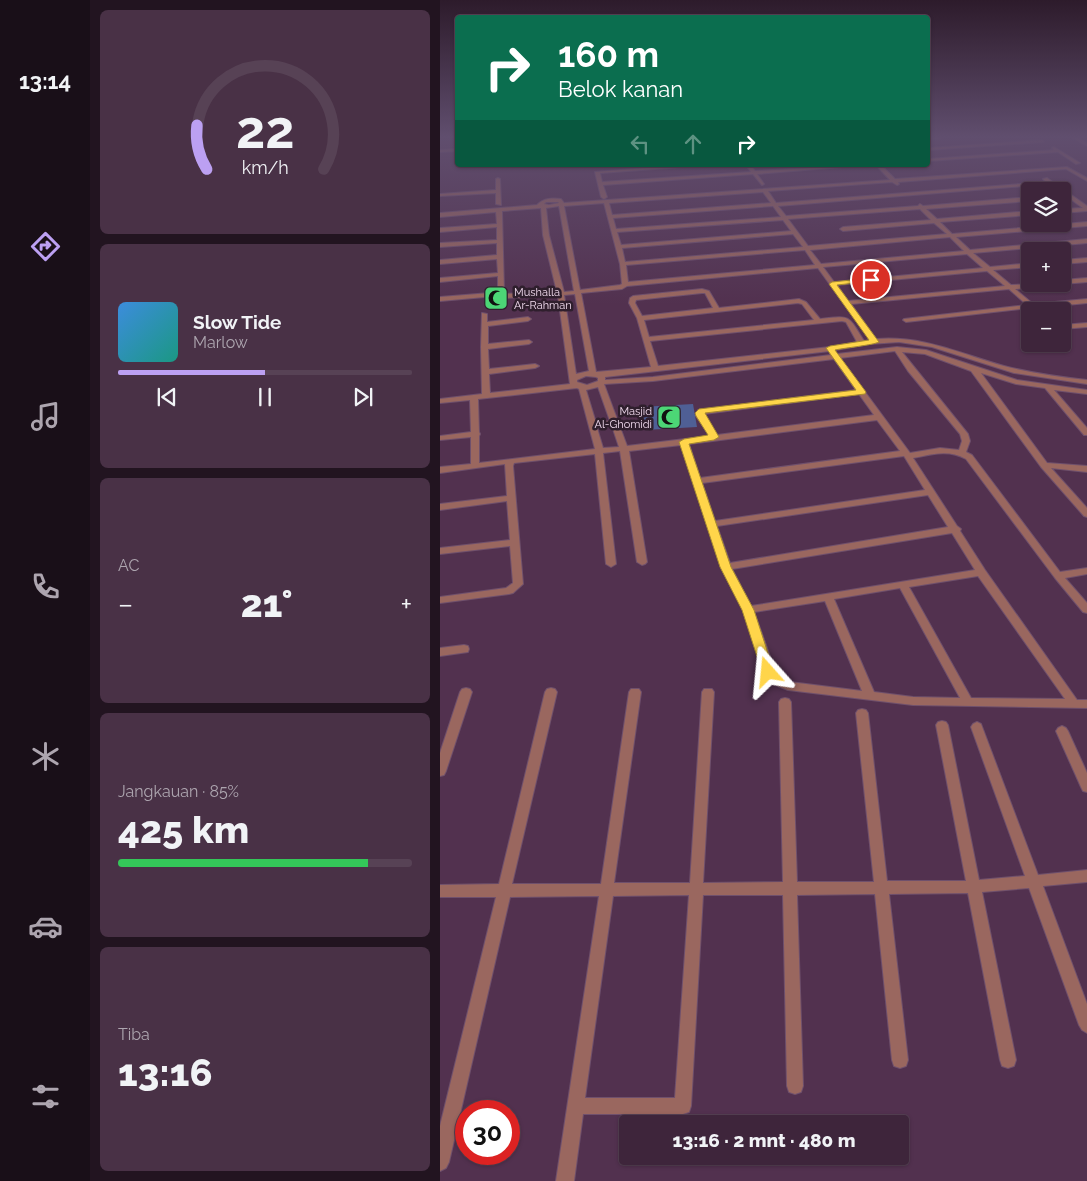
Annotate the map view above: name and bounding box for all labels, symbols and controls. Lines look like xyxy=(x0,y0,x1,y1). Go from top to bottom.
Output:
text: 160 m xyxy=(558,34,659,75)
icon: right xyxy=(475,35,540,100)
text: 13:14 xyxy=(19,68,71,94)
text: Belok kanan xyxy=(558,76,683,102)
text: 22 xyxy=(236,99,294,160)
icon: left xyxy=(626,130,654,158)
icon: ahead xyxy=(679,130,707,158)
icon: right xyxy=(732,130,760,158)
text: km/h xyxy=(241,157,289,178)
map controls xyxy=(1021,182,1071,352)
button: layers xyxy=(1021,182,1071,232)
icon: directions xyxy=(28,229,63,264)
button: + xyxy=(1021,242,1071,292)
pin xyxy=(850,259,892,301)
icon: arrive xyxy=(857,266,885,294)
mosque icon: Mushalla Ar-Rahman xyxy=(483,285,509,311)
place label: Mushalla Ar-Rahman xyxy=(514,286,572,312)
button: − xyxy=(1021,302,1071,352)
text: Slow Tide xyxy=(193,311,282,333)
text: Marlow xyxy=(193,333,248,352)
icon: previous xyxy=(153,383,181,411)
icon: pause xyxy=(251,383,279,411)
icon: next xyxy=(349,383,377,411)
icon: music xyxy=(28,399,63,434)
mosque icon: Masjid Al-Ghomidi xyxy=(656,404,682,430)
place label: Masjid Al-Ghomidi xyxy=(595,405,652,431)
text: AC xyxy=(118,556,139,575)
icon: phone xyxy=(28,569,63,604)
text: 21° xyxy=(241,581,293,626)
text: − xyxy=(118,588,133,621)
text: + xyxy=(400,588,412,621)
position arrow xyxy=(741,645,793,697)
icon: climate xyxy=(28,739,63,774)
text: Jangkauan · 85% xyxy=(118,782,239,801)
text: 425 km xyxy=(118,807,249,852)
icon: car xyxy=(28,909,63,944)
text: Tiba xyxy=(118,1025,150,1044)
text: 13:16 xyxy=(118,1050,213,1095)
icon: filters xyxy=(28,1079,63,1114)
speed limit sign: 30 xyxy=(455,1100,520,1165)
text: 13:16 · 2 mnt · 480 m xyxy=(673,1129,855,1151)

